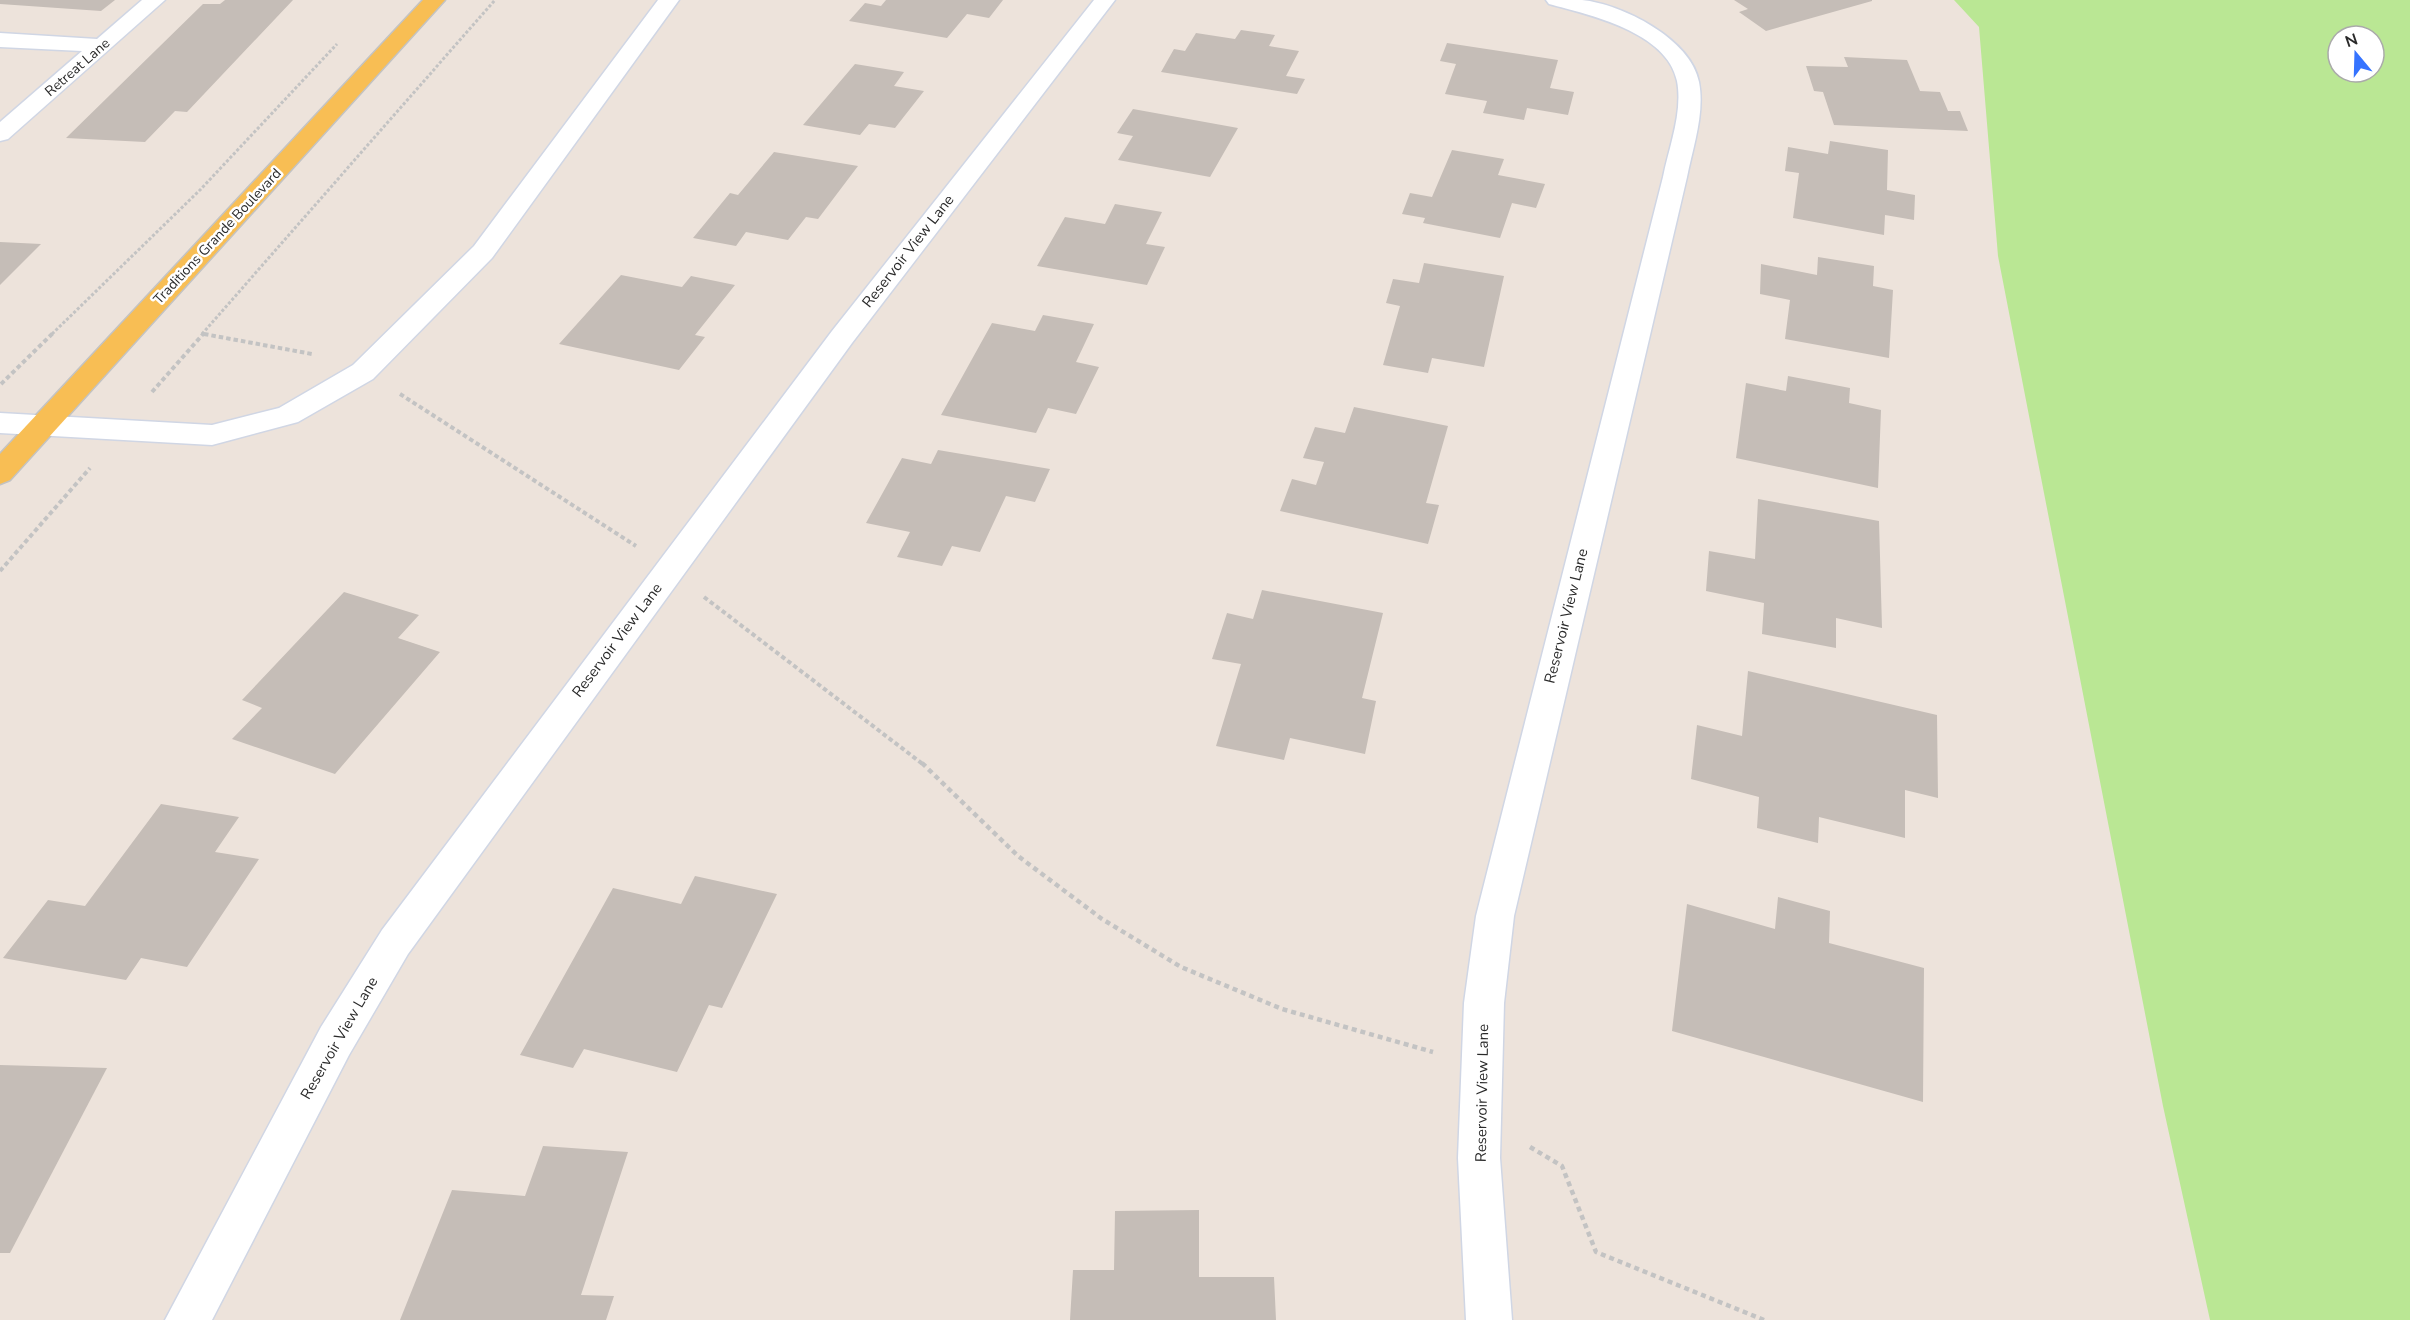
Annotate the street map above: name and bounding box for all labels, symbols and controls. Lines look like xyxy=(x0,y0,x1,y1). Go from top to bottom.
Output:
north arrow xyxy=(2326,24,2386,84)
text: N xyxy=(2342,28,2361,53)
street label: Retreat Lane xyxy=(41,34,114,101)
street label: Traditions Grande Boulevard xyxy=(149,164,285,308)
street label: Reservoir View Lane xyxy=(858,190,958,312)
street label: Reservoir View Lane xyxy=(1540,546,1592,686)
street label: Reservoir View Lane xyxy=(567,579,667,701)
street label: Reservoir View Lane xyxy=(296,973,382,1103)
street label: Reservoir View Lane xyxy=(1471,1024,1493,1162)

